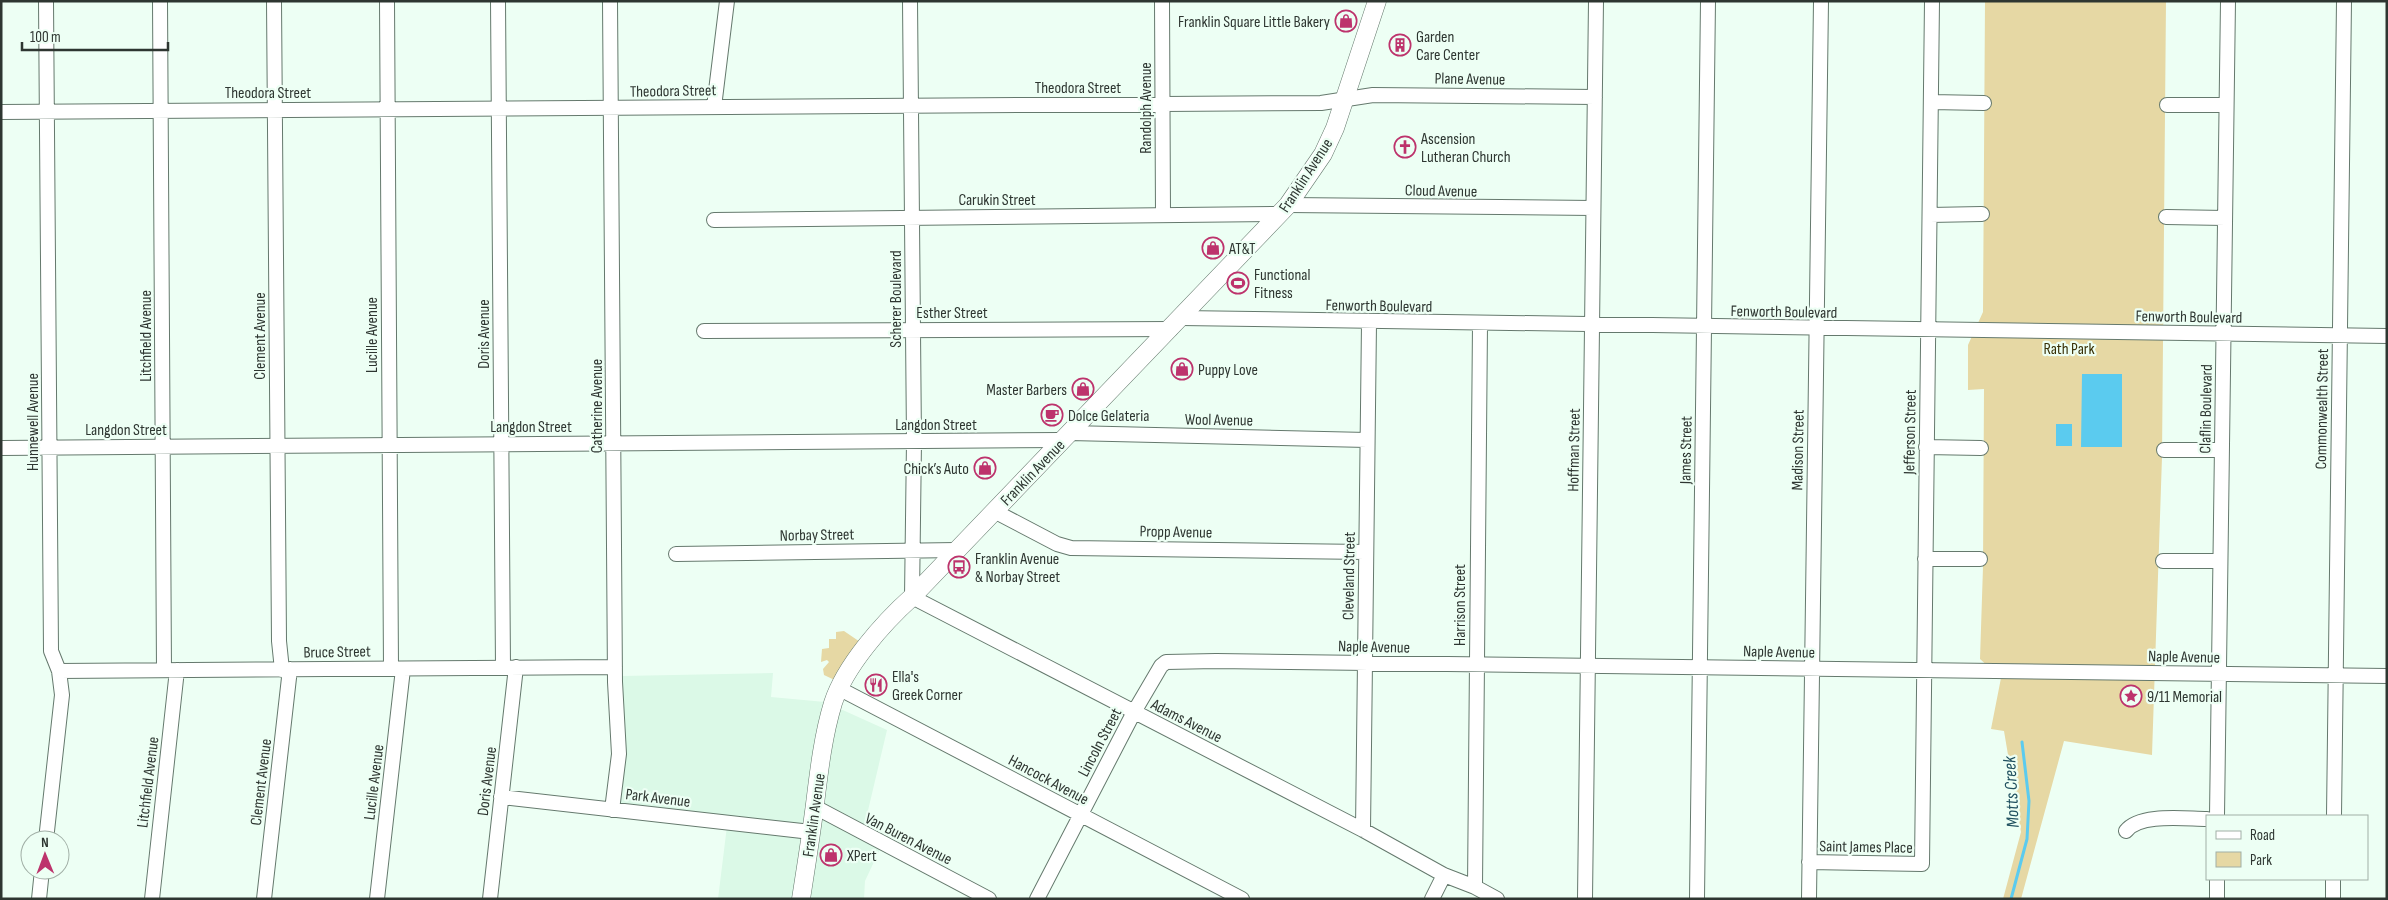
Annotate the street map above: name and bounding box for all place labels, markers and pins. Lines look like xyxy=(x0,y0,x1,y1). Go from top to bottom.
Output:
shop icon: Franklin Square Little Bakery xyxy=(1334,9,1358,33)
place label: Franklin Square Little Bakery xyxy=(1178,13,1330,32)
place label: Garden Care Center xyxy=(1416,28,1480,65)
building icon: Garden Care Center xyxy=(1388,33,1412,57)
place label: Ascension Lutheran Church xyxy=(1420,130,1511,167)
church icon: Ascension Lutheran Church xyxy=(1393,135,1417,159)
shop icon: AT&T xyxy=(1201,236,1225,260)
place label: AT&T xyxy=(1228,240,1256,259)
place label: Functional Fitness xyxy=(1254,266,1310,303)
sports icon: Functional Fitness xyxy=(1226,271,1250,295)
shop icon: Puppy Love xyxy=(1170,357,1194,381)
place label: Puppy Love xyxy=(1198,361,1258,380)
shop icon: Master Barbers xyxy=(1071,377,1095,401)
place label: Master Barbers xyxy=(986,381,1067,400)
cafe icon: Dolce Gelateria xyxy=(1040,403,1064,427)
place label: Dolce Gelateria xyxy=(1068,407,1149,426)
shop icon: Chick’s Auto xyxy=(973,456,997,480)
place label: Chick’s Auto xyxy=(903,460,969,479)
place label: Franklin Avenue & Norbay Street xyxy=(975,550,1060,587)
bus stop icon: Franklin Avenue & Norbay Street xyxy=(947,555,971,579)
place label: Ella's Greek Corner xyxy=(892,668,963,705)
restaurant icon: Ella's Greek Corner xyxy=(864,673,888,697)
place icon: 9/11 Memorial xyxy=(2119,684,2143,708)
place label: 9/11 Memorial xyxy=(2147,688,2222,707)
shop icon: XPert xyxy=(819,843,843,867)
place label: XPert xyxy=(846,847,877,866)

